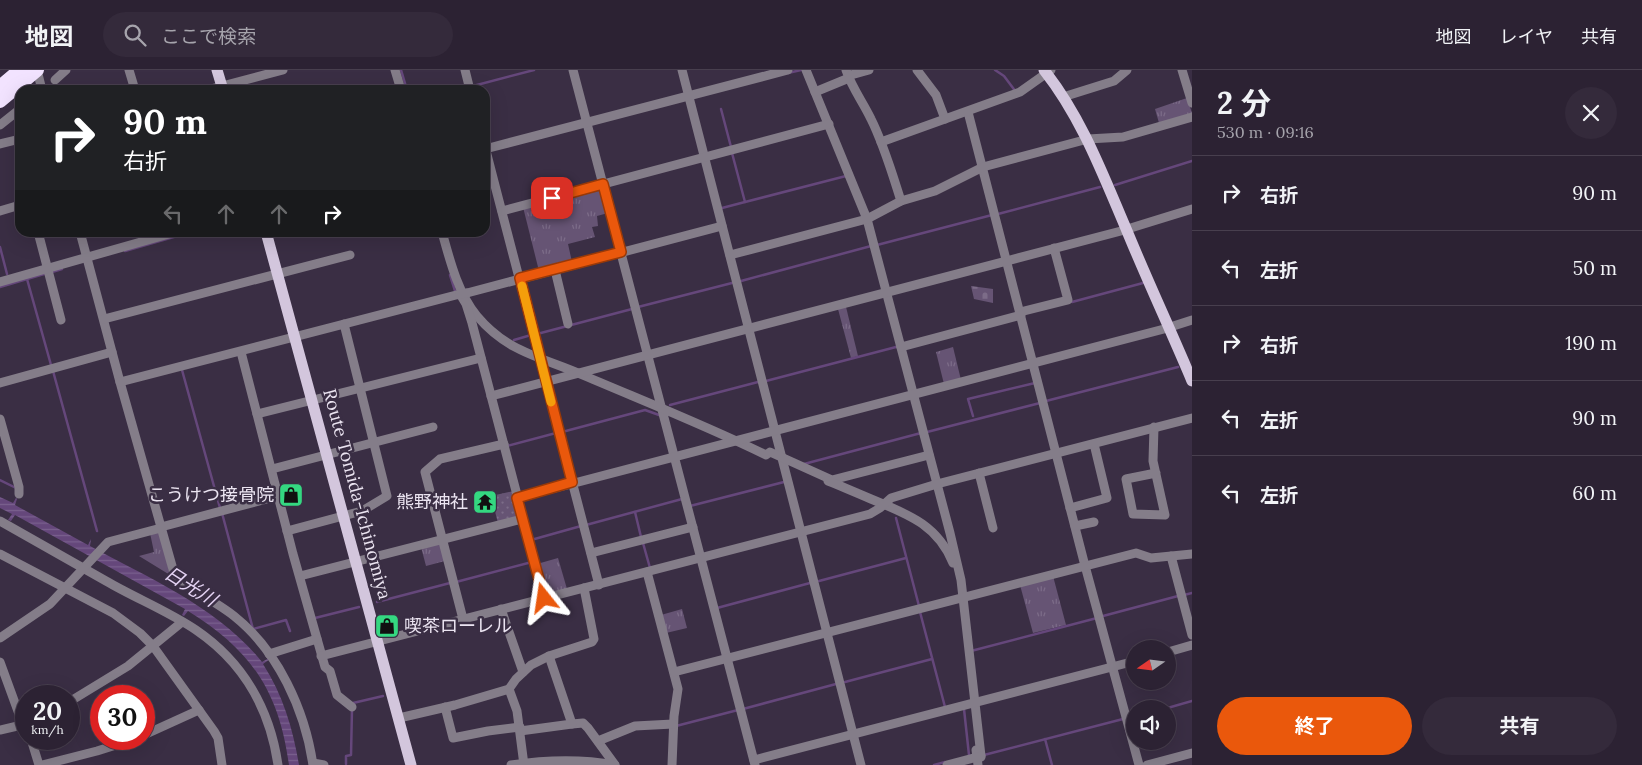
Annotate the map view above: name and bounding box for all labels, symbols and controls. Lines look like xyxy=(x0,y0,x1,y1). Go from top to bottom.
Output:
search box xyxy=(103,12,453,57)
text: 地図 xyxy=(25,21,73,52)
icon: search xyxy=(121,21,149,49)
text: ここで検索 xyxy=(161,24,256,48)
text: 地図 xyxy=(1436,25,1472,48)
text: レイヤ xyxy=(1500,25,1553,48)
text: 共有 xyxy=(1581,25,1617,48)
text: 2 分 xyxy=(1217,84,1271,122)
button: close xyxy=(1565,87,1617,139)
text: 90 m xyxy=(123,99,207,144)
icon: right xyxy=(40,105,105,170)
text: 530 m · 09:16 xyxy=(1217,122,1314,142)
text: 右折 xyxy=(123,147,167,175)
pin xyxy=(531,177,573,219)
icon: right xyxy=(1217,179,1245,207)
text: 90 m xyxy=(1572,181,1617,205)
text: 右折 xyxy=(1260,183,1298,207)
icon: arrive xyxy=(538,184,566,212)
icon: left xyxy=(159,200,187,228)
icon: ahead xyxy=(212,200,240,228)
icon: ahead xyxy=(265,200,293,228)
icon: right xyxy=(318,200,346,228)
icon: left xyxy=(1217,254,1245,282)
text: 50 m xyxy=(1573,256,1617,280)
text: 左折 xyxy=(1260,258,1298,282)
icon: right xyxy=(1217,329,1245,357)
text: 190 m xyxy=(1565,331,1617,355)
text: 右折 xyxy=(1260,333,1298,357)
street label: Route Tomida-Ichinomiya xyxy=(318,386,397,602)
icon: left xyxy=(1217,404,1245,432)
text: 90 m xyxy=(1572,406,1617,430)
text: 左折 xyxy=(1260,408,1298,432)
icon: left xyxy=(1217,479,1245,507)
text: 60 m xyxy=(1572,481,1617,505)
shop icon: こうけつ接骨院 xyxy=(278,482,304,508)
place label: こうけつ接骨院 xyxy=(148,483,274,506)
text: 左折 xyxy=(1260,483,1298,507)
temple icon: 熊野神社 xyxy=(472,489,498,515)
place label: 熊野神社 xyxy=(396,490,468,513)
water label: 日光川 xyxy=(160,561,223,612)
position arrow xyxy=(517,571,569,623)
shop icon: 喫茶ローレル xyxy=(374,613,400,639)
place label: 喫茶ローレル xyxy=(404,614,512,637)
north arrow xyxy=(1126,640,1176,690)
map controls xyxy=(1126,640,1176,750)
speed limit sign: 30 xyxy=(90,685,155,750)
text: 20 xyxy=(33,695,62,727)
button: 終了 xyxy=(1217,697,1412,755)
button: 共有 xyxy=(1422,697,1617,755)
button: sound xyxy=(1126,700,1176,750)
text: km/h xyxy=(31,722,64,737)

